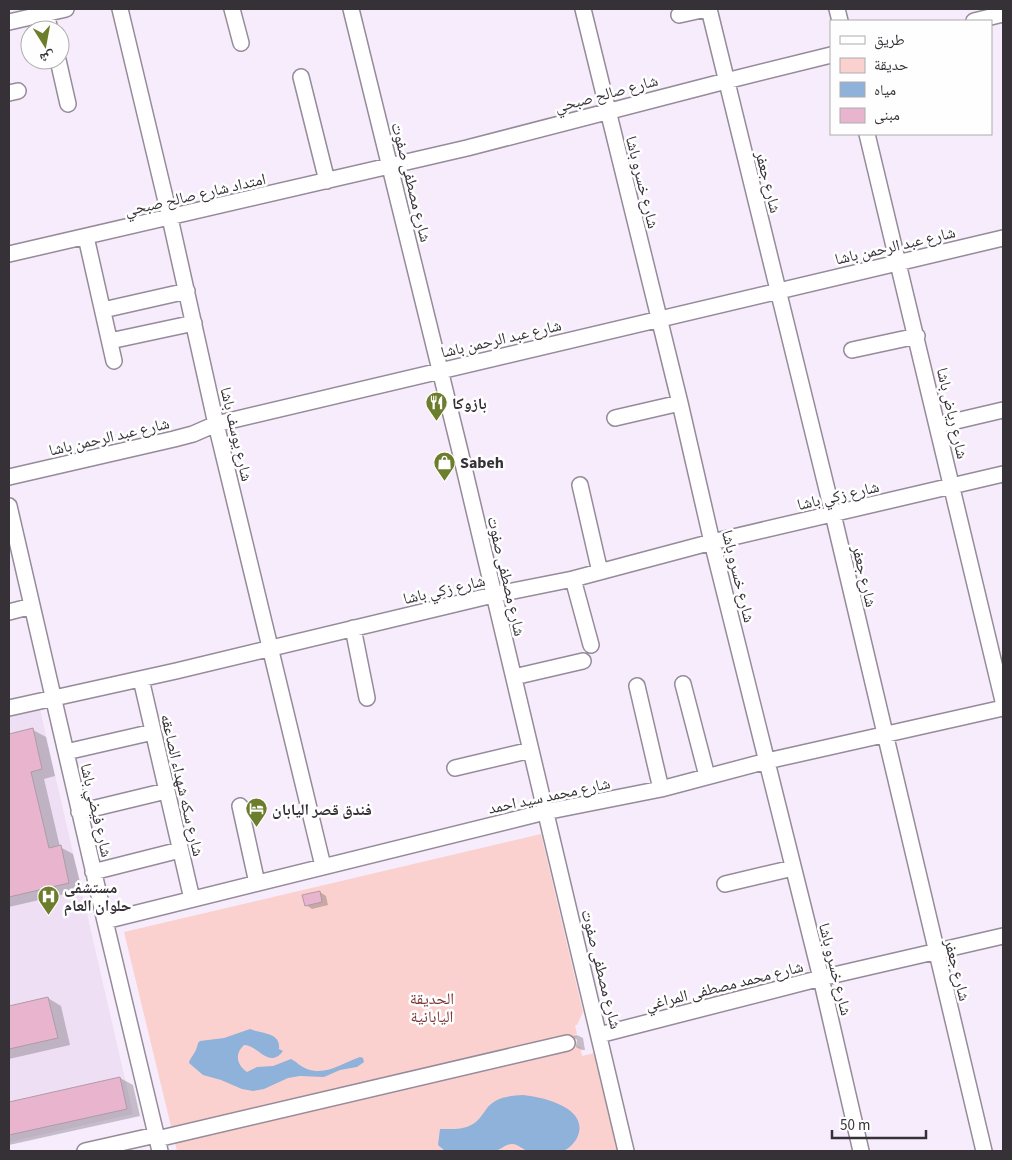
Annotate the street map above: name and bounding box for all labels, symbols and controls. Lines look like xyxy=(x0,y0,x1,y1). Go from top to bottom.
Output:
north arrow xyxy=(20,20,70,70)
legend xyxy=(830,20,992,135)
text: طريق xyxy=(874,30,905,51)
text: ش xyxy=(38,46,56,68)
text: حديقة xyxy=(874,55,909,76)
street label: شارع صالح صبحي xyxy=(552,70,661,119)
text: مياه xyxy=(874,80,896,101)
text: مبنى xyxy=(874,105,900,126)
street label: شارع مصطفى صفوت xyxy=(386,120,437,244)
street label: شارع خسرو باشا xyxy=(620,134,664,231)
street label: شارع جعفر xyxy=(749,148,786,216)
street label: امتداد شارع صالح صبحي xyxy=(122,168,268,223)
street label: شارع عبد الرحمن باشا xyxy=(833,221,958,271)
street label: شارع عبد الرحمن باشا xyxy=(439,314,564,364)
street label: شارع رياض باشا xyxy=(931,365,973,461)
street label: شارع يوسف باشا xyxy=(214,385,258,484)
restaurant icon: بازوكا xyxy=(424,391,448,422)
place label: بازوكا xyxy=(452,393,487,415)
street label: شارع عبد الرحمن باشا xyxy=(47,412,172,462)
shop icon: Sabeh xyxy=(432,450,456,481)
place label: Sabeh xyxy=(460,452,504,474)
street label: شارع زكي باشا xyxy=(795,476,882,517)
street label: شارع مصطفى صفوت xyxy=(482,514,531,638)
street label: شارع خسرو باشا xyxy=(716,528,760,625)
street label: شارع جعفر xyxy=(846,542,882,609)
street label: شارع زكي باشا xyxy=(401,570,488,611)
street label: شارع سكه شهداء الصاعقه xyxy=(155,712,209,859)
street label: شارع فيضي باشا xyxy=(73,761,118,860)
street label: شارع محمد سيد احمد xyxy=(486,772,612,820)
hotel icon: فندق قصر اليابان xyxy=(244,797,268,828)
place label: فندق قصر اليابان xyxy=(272,799,372,821)
place label: مستشفى حلوان العام xyxy=(64,877,131,917)
hospital icon: مستشفى حلوان العام xyxy=(36,884,60,915)
street label: شارع مصطفى صفوت xyxy=(576,907,627,1031)
street label: شارع خسرو باشا xyxy=(813,921,857,1018)
street label: شارع جعفر xyxy=(938,936,975,1004)
street label: شارع محمد مصطفى المراغي xyxy=(643,956,806,1017)
park label: الحديقة اليابانية xyxy=(410,988,454,1028)
scale bar xyxy=(832,1108,926,1140)
text: 50 m xyxy=(840,1115,870,1136)

